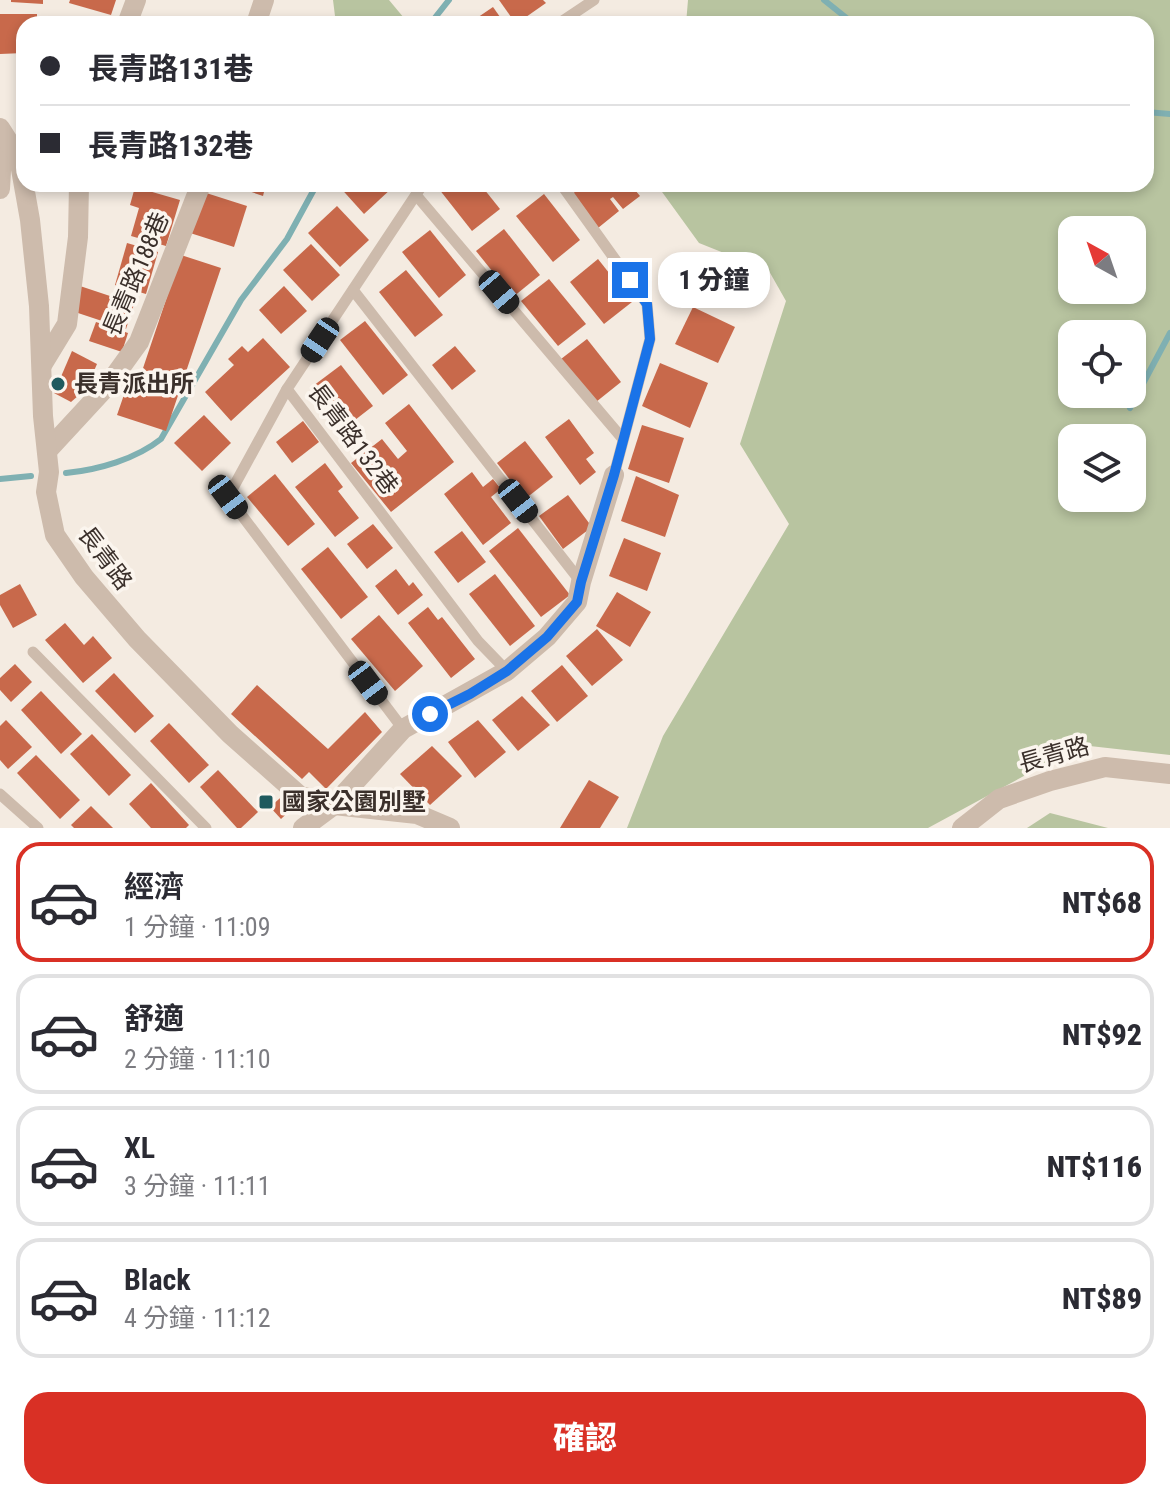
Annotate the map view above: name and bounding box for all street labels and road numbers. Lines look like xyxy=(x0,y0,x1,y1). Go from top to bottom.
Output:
street label: 長青路188巷 xyxy=(97,208,175,340)
street label: 長青路132巷 xyxy=(302,378,404,500)
street label: 長青路 xyxy=(72,521,138,595)
street label: 長青路 xyxy=(1016,732,1092,778)

